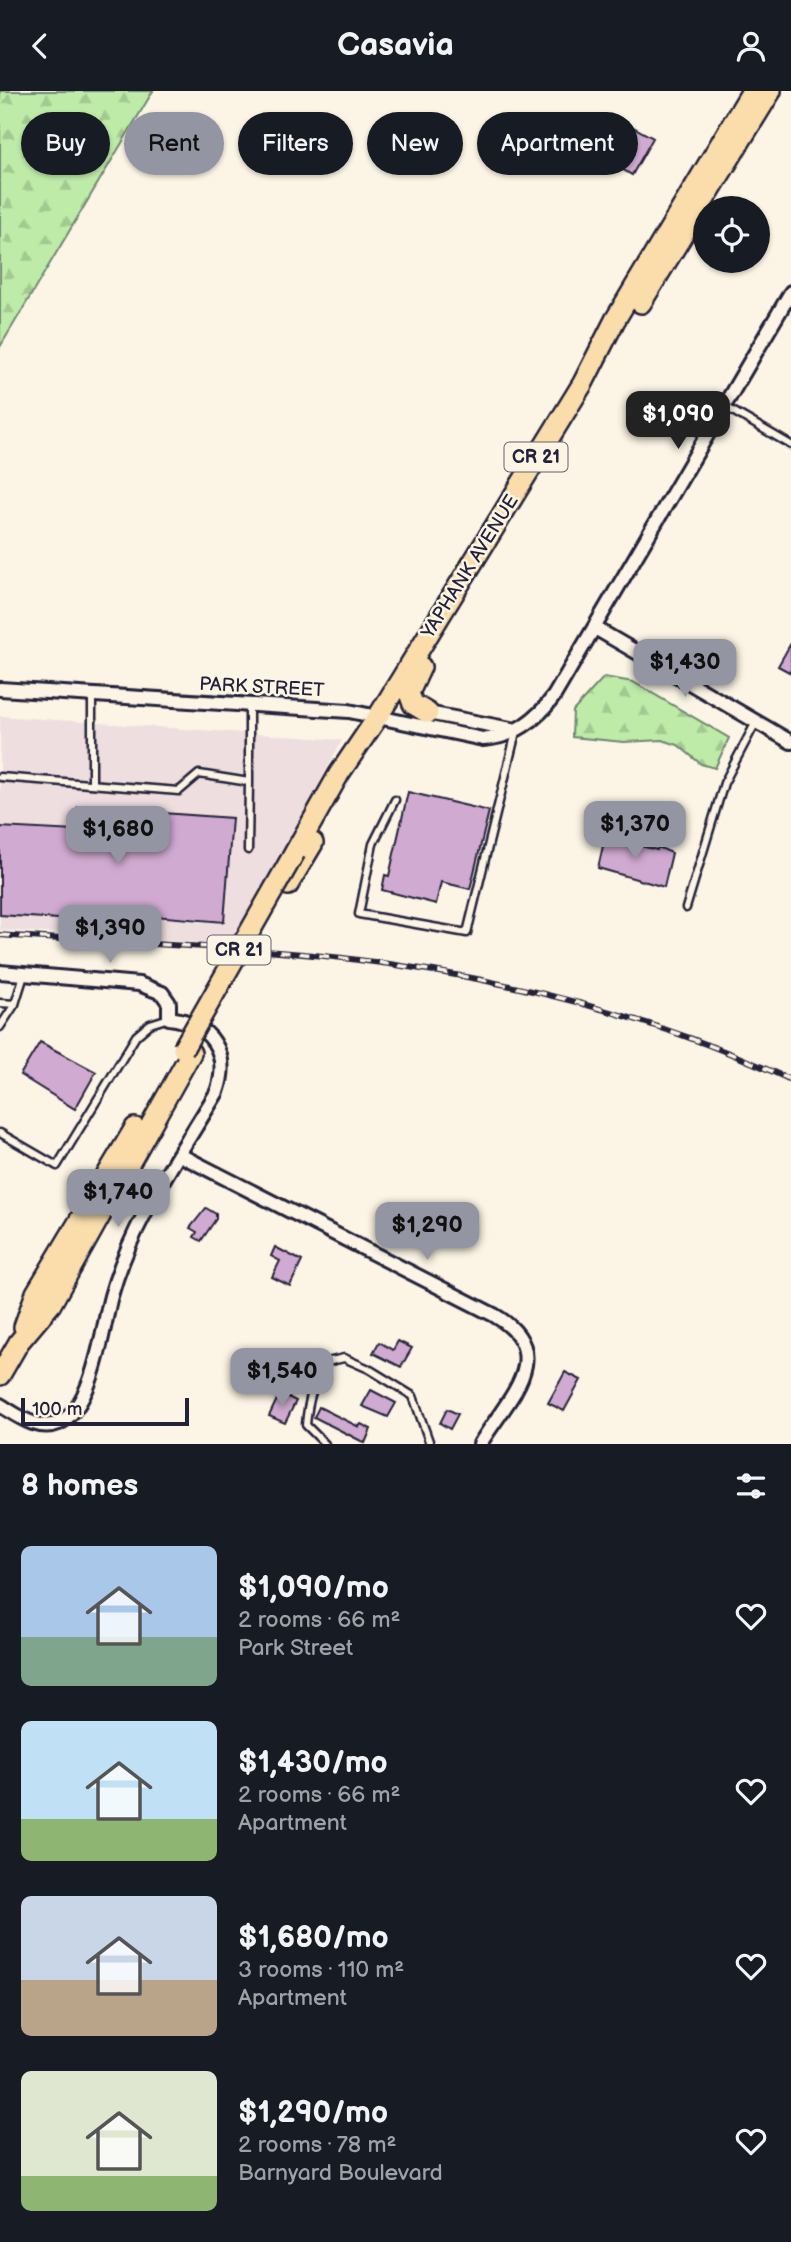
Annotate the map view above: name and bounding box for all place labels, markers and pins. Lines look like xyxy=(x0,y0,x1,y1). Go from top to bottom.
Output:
pin: $1,090 xyxy=(621,391,735,451)
pin: $1,430 xyxy=(628,639,742,699)
pin: $1,370 xyxy=(578,801,692,861)
pin: $1,680 xyxy=(61,807,175,866)
pin: $1,390 xyxy=(53,905,167,965)
pin: $1,740 xyxy=(61,1169,175,1229)
pin: $1,290 xyxy=(370,1203,484,1262)
pin: $1,540 xyxy=(225,1349,339,1408)

